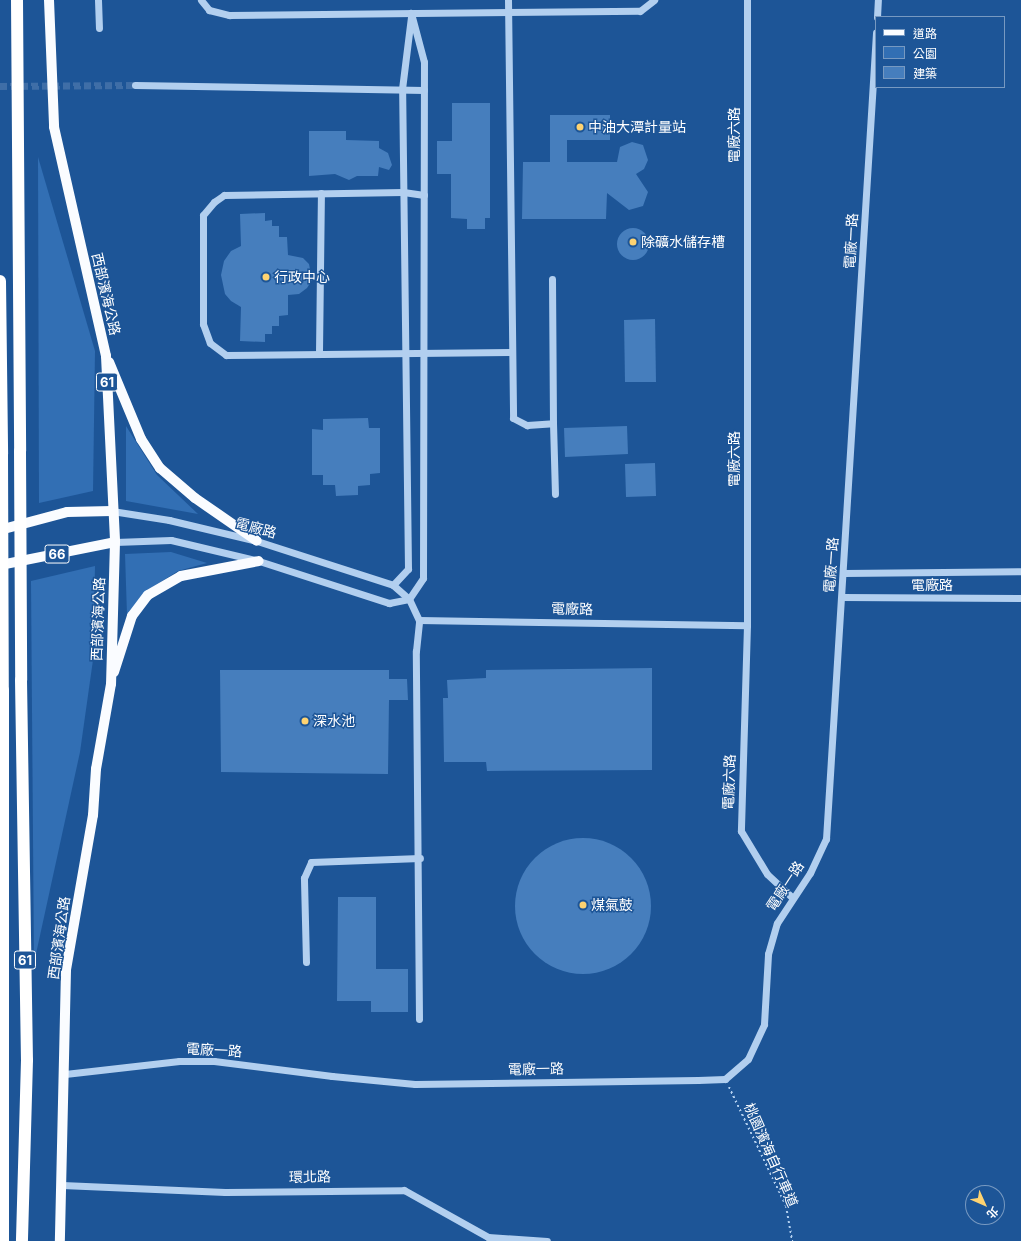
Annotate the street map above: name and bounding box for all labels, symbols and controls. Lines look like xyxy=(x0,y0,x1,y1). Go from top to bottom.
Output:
legend xyxy=(875,16,1005,88)
text: 道路 xyxy=(913,26,937,41)
text: 公園 xyxy=(913,46,937,61)
text: 建築 xyxy=(913,66,937,81)
street label: 電廠六路 xyxy=(726,107,742,163)
place label: 中油大潭計量站 xyxy=(588,119,686,135)
marker: 中油大潭計量站 xyxy=(575,122,585,132)
street label: 電廠一路 xyxy=(841,213,861,269)
place label: 除礦水儲存槽 xyxy=(641,234,725,250)
marker: 除礦水儲存槽 xyxy=(628,237,638,247)
street label: 西部濱海公路 xyxy=(88,251,124,337)
place label: 行政中心 xyxy=(274,269,330,285)
marker: 行政中心 xyxy=(261,272,271,282)
road number: 61 xyxy=(95,371,119,393)
street label: 電廠六路 xyxy=(726,431,742,487)
street label: 電廠路 xyxy=(234,514,278,542)
street label: 電廠一路 xyxy=(821,536,841,594)
road number: 66 xyxy=(44,543,70,565)
street label: 西部濱海公路 xyxy=(88,577,108,661)
street label: 電廠路 xyxy=(911,577,953,593)
street label: 電廠路 xyxy=(551,600,593,618)
place label: 深水池 xyxy=(313,713,355,729)
marker: 深水池 xyxy=(300,716,310,726)
street label: 電廠六路 xyxy=(720,754,738,810)
street label: 電廠一路 xyxy=(763,858,807,914)
street label: 西部濱海公路 xyxy=(45,895,73,981)
place label: 煤氣鼓 xyxy=(591,897,633,913)
marker: 煤氣鼓 xyxy=(578,900,588,910)
road number: 61 xyxy=(13,949,37,971)
street label: 電廠一路 xyxy=(186,1040,242,1060)
street label: 電廠一路 xyxy=(508,1060,564,1078)
street label: 桃園濱海自行車道 xyxy=(741,1100,801,1210)
street label: 環北路 xyxy=(289,1168,331,1186)
north arrow xyxy=(965,1185,1005,1225)
text: 北 xyxy=(984,1204,1002,1222)

